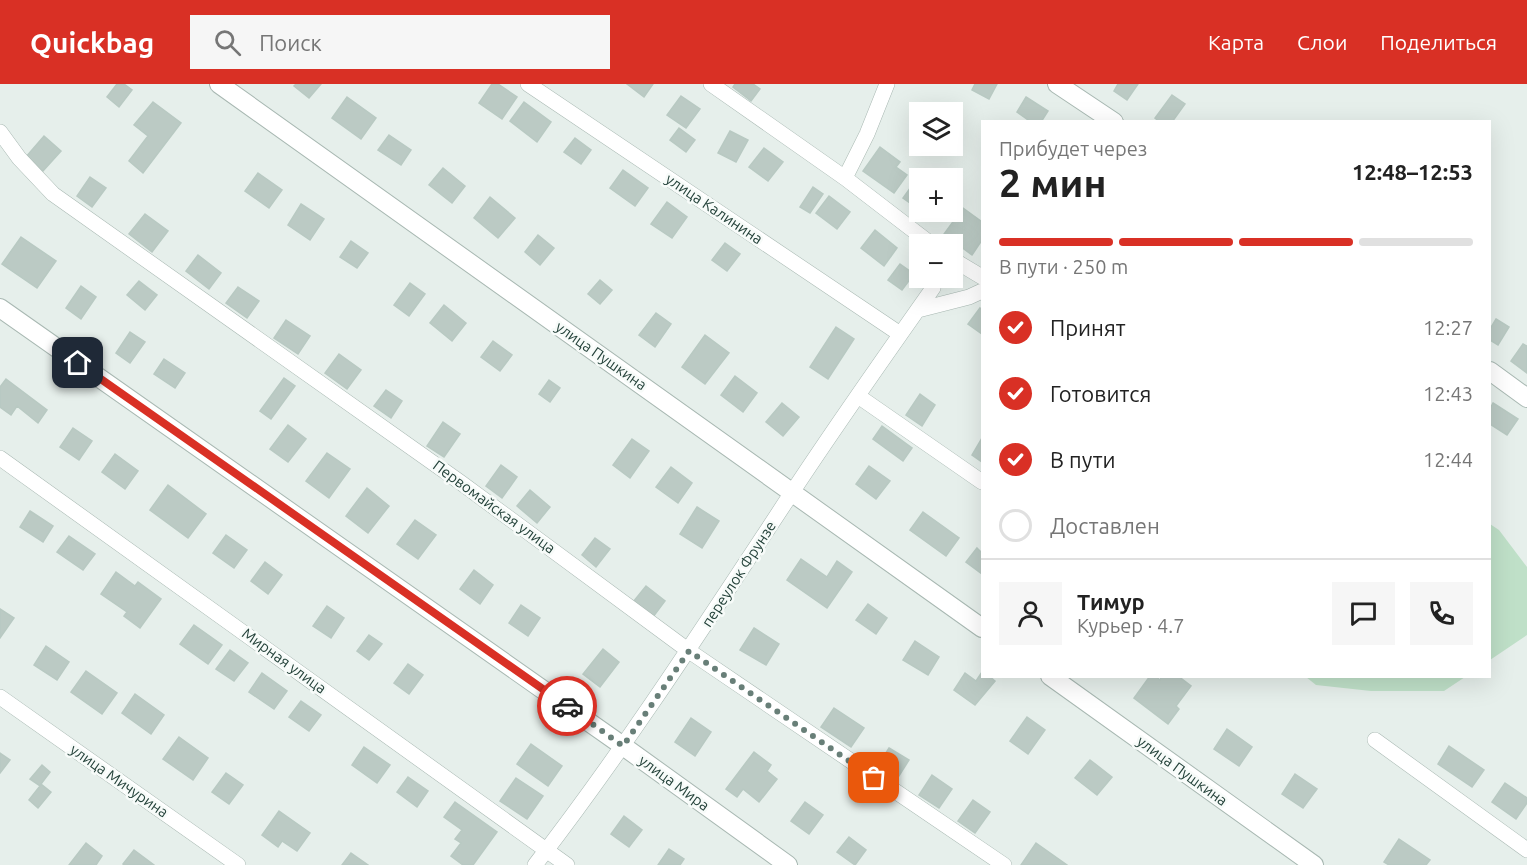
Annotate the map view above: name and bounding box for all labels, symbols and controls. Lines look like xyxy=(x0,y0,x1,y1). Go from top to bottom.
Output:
search box xyxy=(190,15,610,69)
icon: search xyxy=(211,26,244,59)
text: Quickbag xyxy=(30,27,154,58)
text: Поиск xyxy=(259,30,322,55)
text: Карта xyxy=(1208,30,1264,54)
text: Слои xyxy=(1297,30,1347,54)
text: Поделиться xyxy=(1380,30,1497,54)
map controls xyxy=(909,102,963,288)
button: layers xyxy=(909,102,963,156)
text: Прибудет через xyxy=(999,137,1147,160)
text: 12:48–12:53 xyxy=(1352,159,1473,184)
text: 2 мин xyxy=(999,161,1107,204)
button: + xyxy=(909,168,963,222)
street label: улица Калинина xyxy=(663,170,766,247)
button: − xyxy=(909,234,963,288)
text: В пути · 250 m xyxy=(999,255,1128,278)
icon: check xyxy=(999,311,1032,344)
text: Принят xyxy=(1050,315,1126,340)
text: 12:27 xyxy=(1423,316,1473,339)
street label: улица Пушкина xyxy=(552,318,650,393)
pin xyxy=(52,337,103,388)
icon: home xyxy=(61,346,94,379)
icon: check xyxy=(999,377,1032,410)
text: Готовится xyxy=(1050,381,1151,406)
text: 12:43 xyxy=(1423,382,1473,405)
icon: check xyxy=(999,443,1032,476)
text: В пути xyxy=(1050,447,1116,472)
text: 12:44 xyxy=(1423,448,1473,471)
street label: Первомайская улица xyxy=(430,457,559,557)
text: Доставлен xyxy=(1050,513,1160,538)
street label: переулок Фрунзе xyxy=(698,518,779,630)
button: person xyxy=(999,582,1062,645)
button: chat xyxy=(1332,582,1395,645)
button: phone xyxy=(1410,582,1473,645)
text: Тимур xyxy=(1077,589,1145,614)
text: Курьер · 4.7 xyxy=(1077,614,1184,637)
street label: Мирная улица xyxy=(239,624,330,697)
courier xyxy=(537,676,597,736)
icon: car xyxy=(551,690,584,723)
street label: улица Пушкина xyxy=(1134,732,1231,809)
street label: улица Мичурина xyxy=(67,740,172,821)
street label: улица Мира xyxy=(636,751,713,814)
pin xyxy=(848,752,899,803)
icon: bag xyxy=(857,761,890,794)

